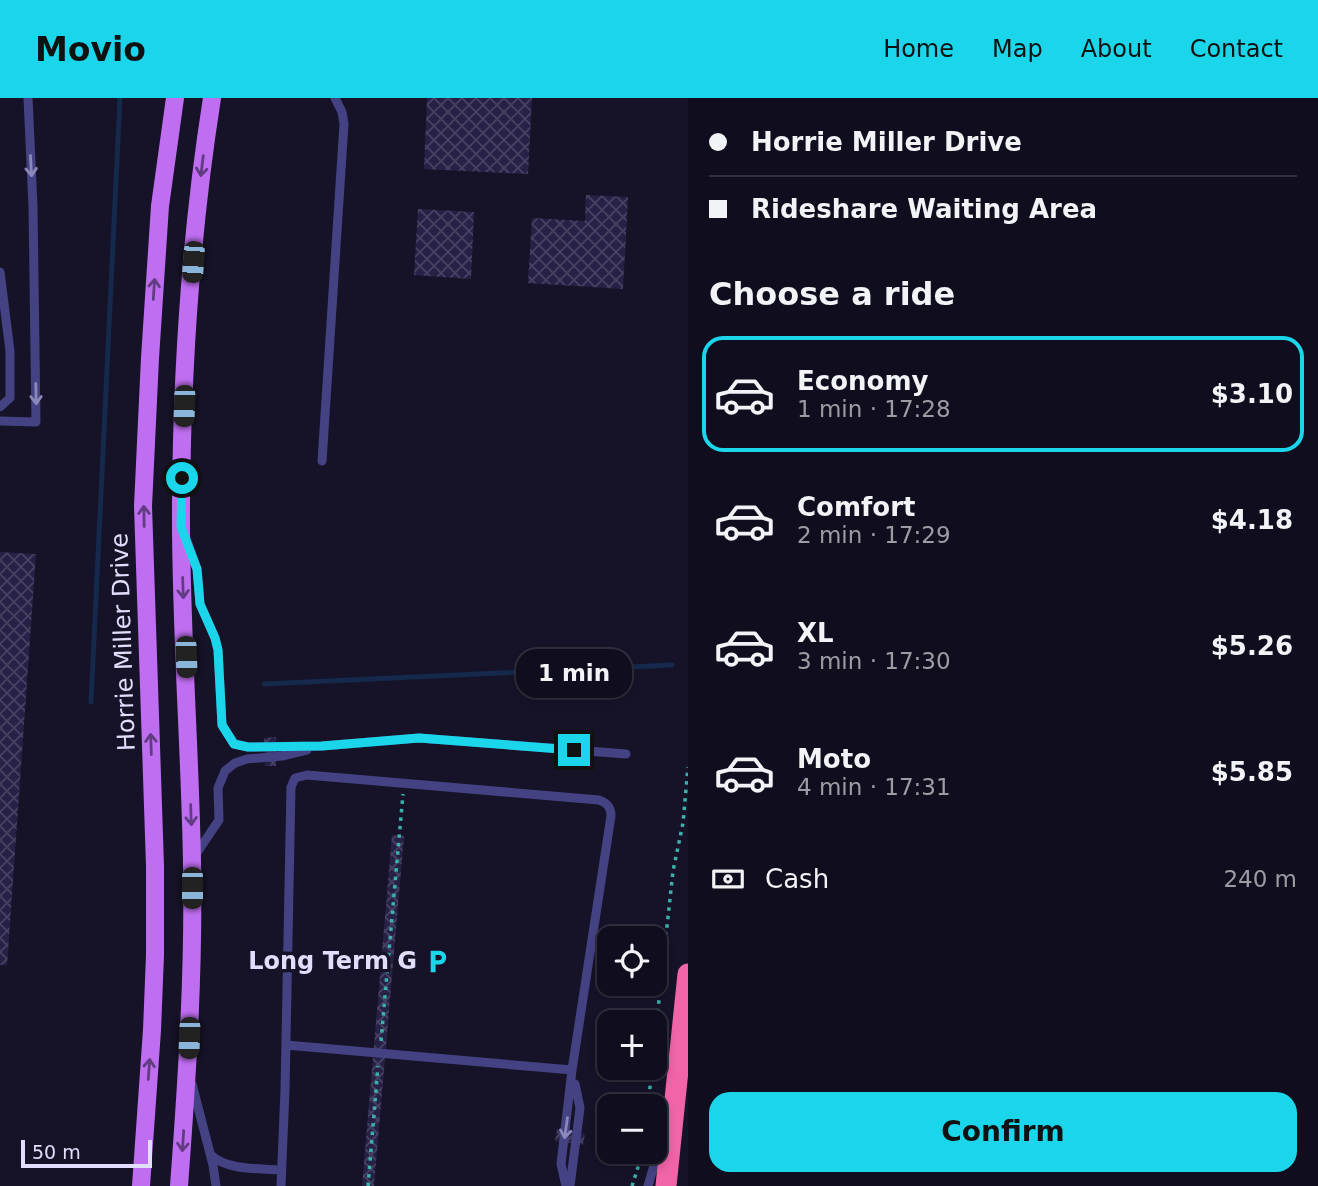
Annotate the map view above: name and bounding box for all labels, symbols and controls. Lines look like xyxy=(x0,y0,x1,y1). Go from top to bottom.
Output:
text: Movio xyxy=(35,30,146,69)
text: Home xyxy=(883,35,954,63)
text: Map xyxy=(992,35,1043,63)
text: About xyxy=(1081,35,1152,63)
text: Contact xyxy=(1190,35,1283,63)
text: Horrie Miller Drive xyxy=(751,127,1022,157)
one-way arrow xyxy=(25,154,38,177)
one-way arrow xyxy=(196,154,209,176)
text: Rideshare Waiting Area xyxy=(751,194,1097,224)
car xyxy=(182,240,205,284)
text: Choose a ride xyxy=(709,275,955,313)
one-way arrow xyxy=(148,278,161,301)
icon: car xyxy=(713,363,776,426)
text: Economy xyxy=(797,366,928,396)
text: $3.10 xyxy=(1211,379,1293,409)
one-way arrow xyxy=(29,382,42,405)
car xyxy=(173,385,196,427)
text: 1 min · 17:28 xyxy=(797,396,951,422)
route start xyxy=(166,462,198,494)
icon: car xyxy=(713,489,776,552)
text: Comfort xyxy=(797,492,915,522)
one-way arrow xyxy=(137,505,150,528)
text: $4.18 xyxy=(1211,505,1293,535)
text: 2 min · 17:29 xyxy=(797,522,951,548)
street label: Horrie Miller Drive xyxy=(105,533,141,751)
one-way arrow xyxy=(177,576,190,599)
icon: car xyxy=(713,615,776,678)
text: XL xyxy=(797,618,834,648)
text: $5.26 xyxy=(1211,631,1293,661)
car xyxy=(175,636,198,678)
callout: 1 min xyxy=(516,648,632,698)
text: 3 min · 17:30 xyxy=(797,648,951,674)
text: 1 min xyxy=(538,660,610,686)
one-way arrow xyxy=(144,733,157,756)
route end xyxy=(558,734,590,766)
icon: car xyxy=(713,741,776,804)
text: Moto xyxy=(797,744,871,774)
text: $5.85 xyxy=(1211,757,1293,787)
text: 4 min · 17:31 xyxy=(797,774,951,800)
one-way arrow xyxy=(184,804,197,827)
icon: cash xyxy=(709,860,747,898)
text: Cash xyxy=(765,864,829,894)
text: 240 m xyxy=(1223,866,1297,892)
car xyxy=(182,867,203,909)
map controls xyxy=(597,926,667,1164)
button: locate xyxy=(597,926,667,996)
place label: Long Term G xyxy=(248,947,417,975)
parking icon: Long Term G xyxy=(423,947,451,975)
button: + xyxy=(597,1010,667,1080)
car xyxy=(178,1017,201,1059)
one-way arrow xyxy=(143,1058,156,1081)
button: Confirm xyxy=(709,1092,1297,1172)
button: − xyxy=(597,1094,667,1164)
one-way arrow xyxy=(560,1116,573,1139)
one-way arrow xyxy=(176,1129,189,1152)
scale bar xyxy=(21,1137,152,1169)
text: 50 m xyxy=(32,1141,81,1163)

